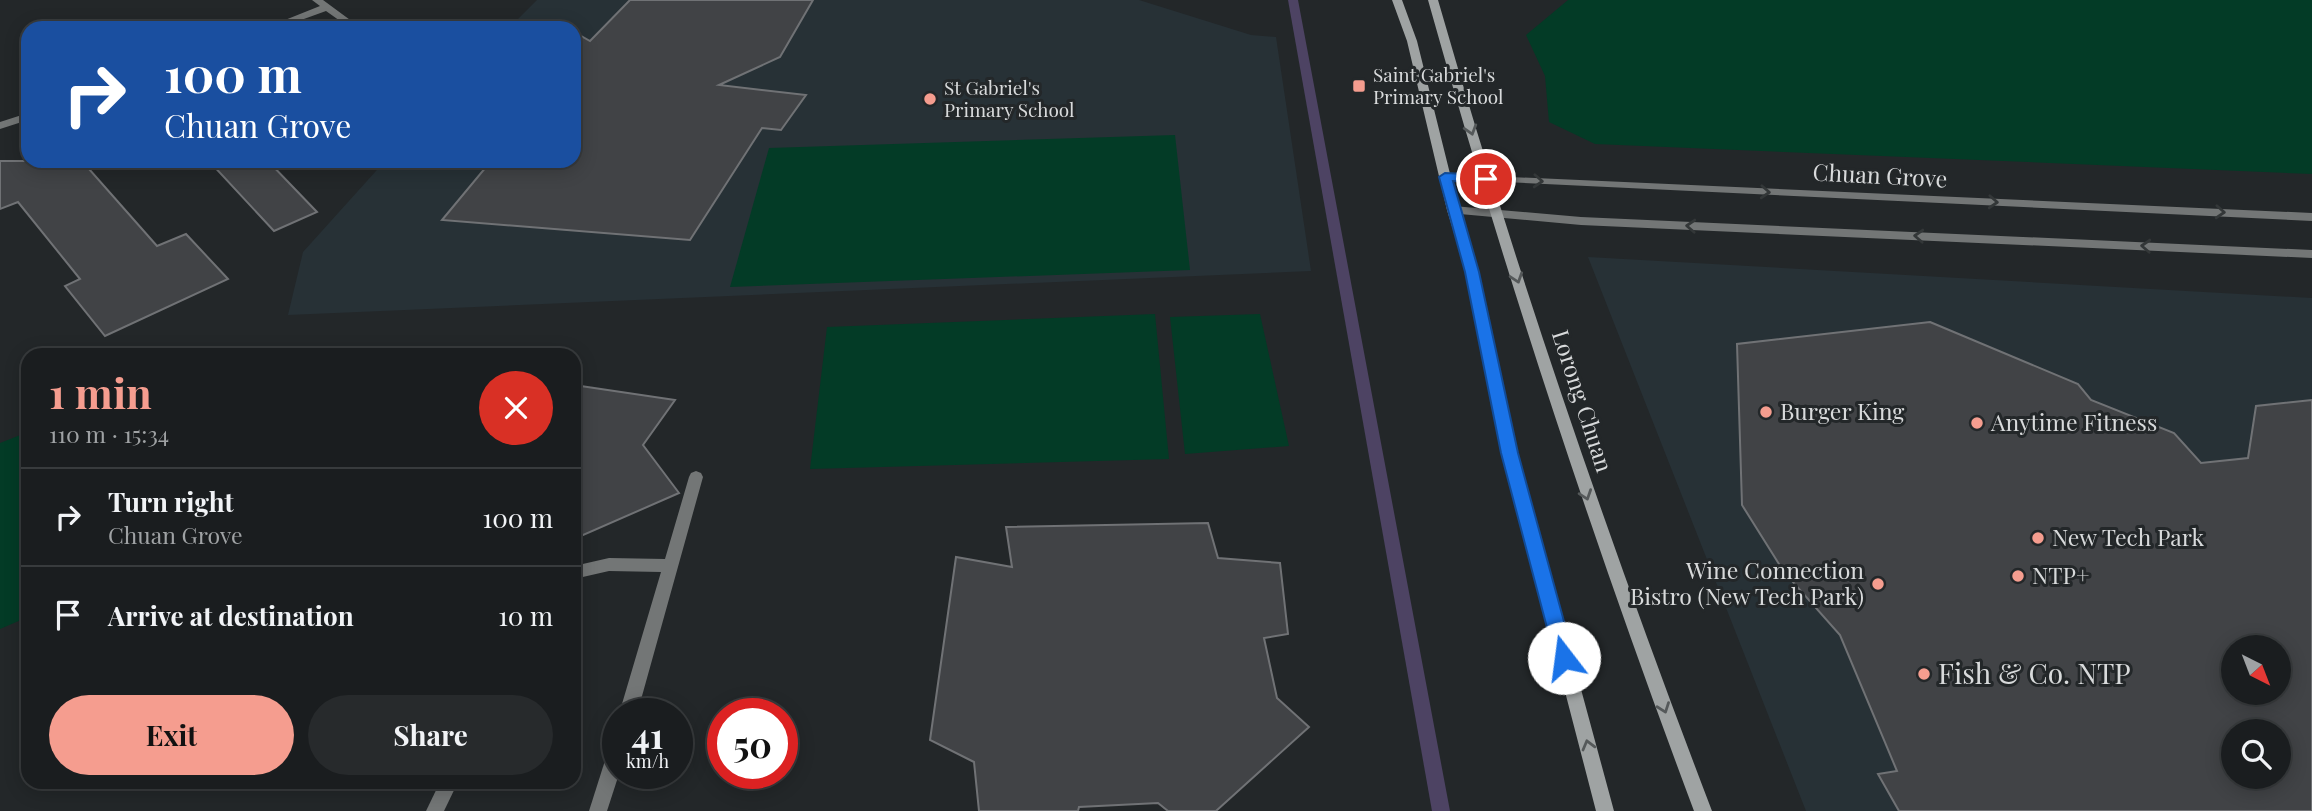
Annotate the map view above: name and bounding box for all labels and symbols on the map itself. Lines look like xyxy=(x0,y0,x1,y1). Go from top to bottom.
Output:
place label: Saint Gabriel's Primary School xyxy=(1373,61,1504,109)
place label: St Gabriel's Primary School xyxy=(944,74,1075,122)
marker: Saint Gabriel's Primary School xyxy=(1351,78,1367,94)
marker: St Gabriel's Primary School xyxy=(922,91,938,107)
one-way arrow xyxy=(1462,124,1477,136)
pin xyxy=(1456,149,1516,209)
street label: Chuan Grove xyxy=(1812,155,1948,194)
one-way arrow xyxy=(1533,174,1544,189)
one-way arrow xyxy=(1760,184,1771,199)
one-way arrow xyxy=(1987,194,1998,209)
one-way arrow xyxy=(2215,205,2226,220)
one-way arrow xyxy=(1686,219,1697,234)
one-way arrow xyxy=(1913,229,1924,244)
one-way arrow xyxy=(2140,239,2151,254)
one-way arrow xyxy=(1508,272,1523,284)
street label: Lorong Chuan xyxy=(1546,325,1621,476)
place label: Burger King xyxy=(1780,395,1904,426)
marker: Burger King xyxy=(1758,404,1774,420)
place label: Anytime Fitness xyxy=(1990,406,2157,437)
marker: Anytime Fitness xyxy=(1969,415,1985,431)
one-way arrow xyxy=(1578,488,1592,500)
place label: New Tech Park xyxy=(2052,521,2205,552)
marker: New Tech Park xyxy=(2030,530,2046,546)
place label: Wine Connection Bistro (New Tech Park) xyxy=(1630,554,1864,611)
place label: NTP+ xyxy=(2032,559,2089,590)
marker: NTP+ xyxy=(2010,568,2026,584)
marker: Wine Connection Bistro (New Tech Park) xyxy=(1870,576,1886,592)
position arrow xyxy=(1527,621,1601,695)
north arrow xyxy=(2221,635,2291,705)
place label: Fish & Co. NTP xyxy=(1938,654,2131,691)
marker: Fish & Co. NTP xyxy=(1916,666,1932,682)
speed limit sign: 50 xyxy=(707,698,798,789)
one-way arrow xyxy=(1656,702,1670,714)
one-way arrow xyxy=(1581,739,1596,751)

